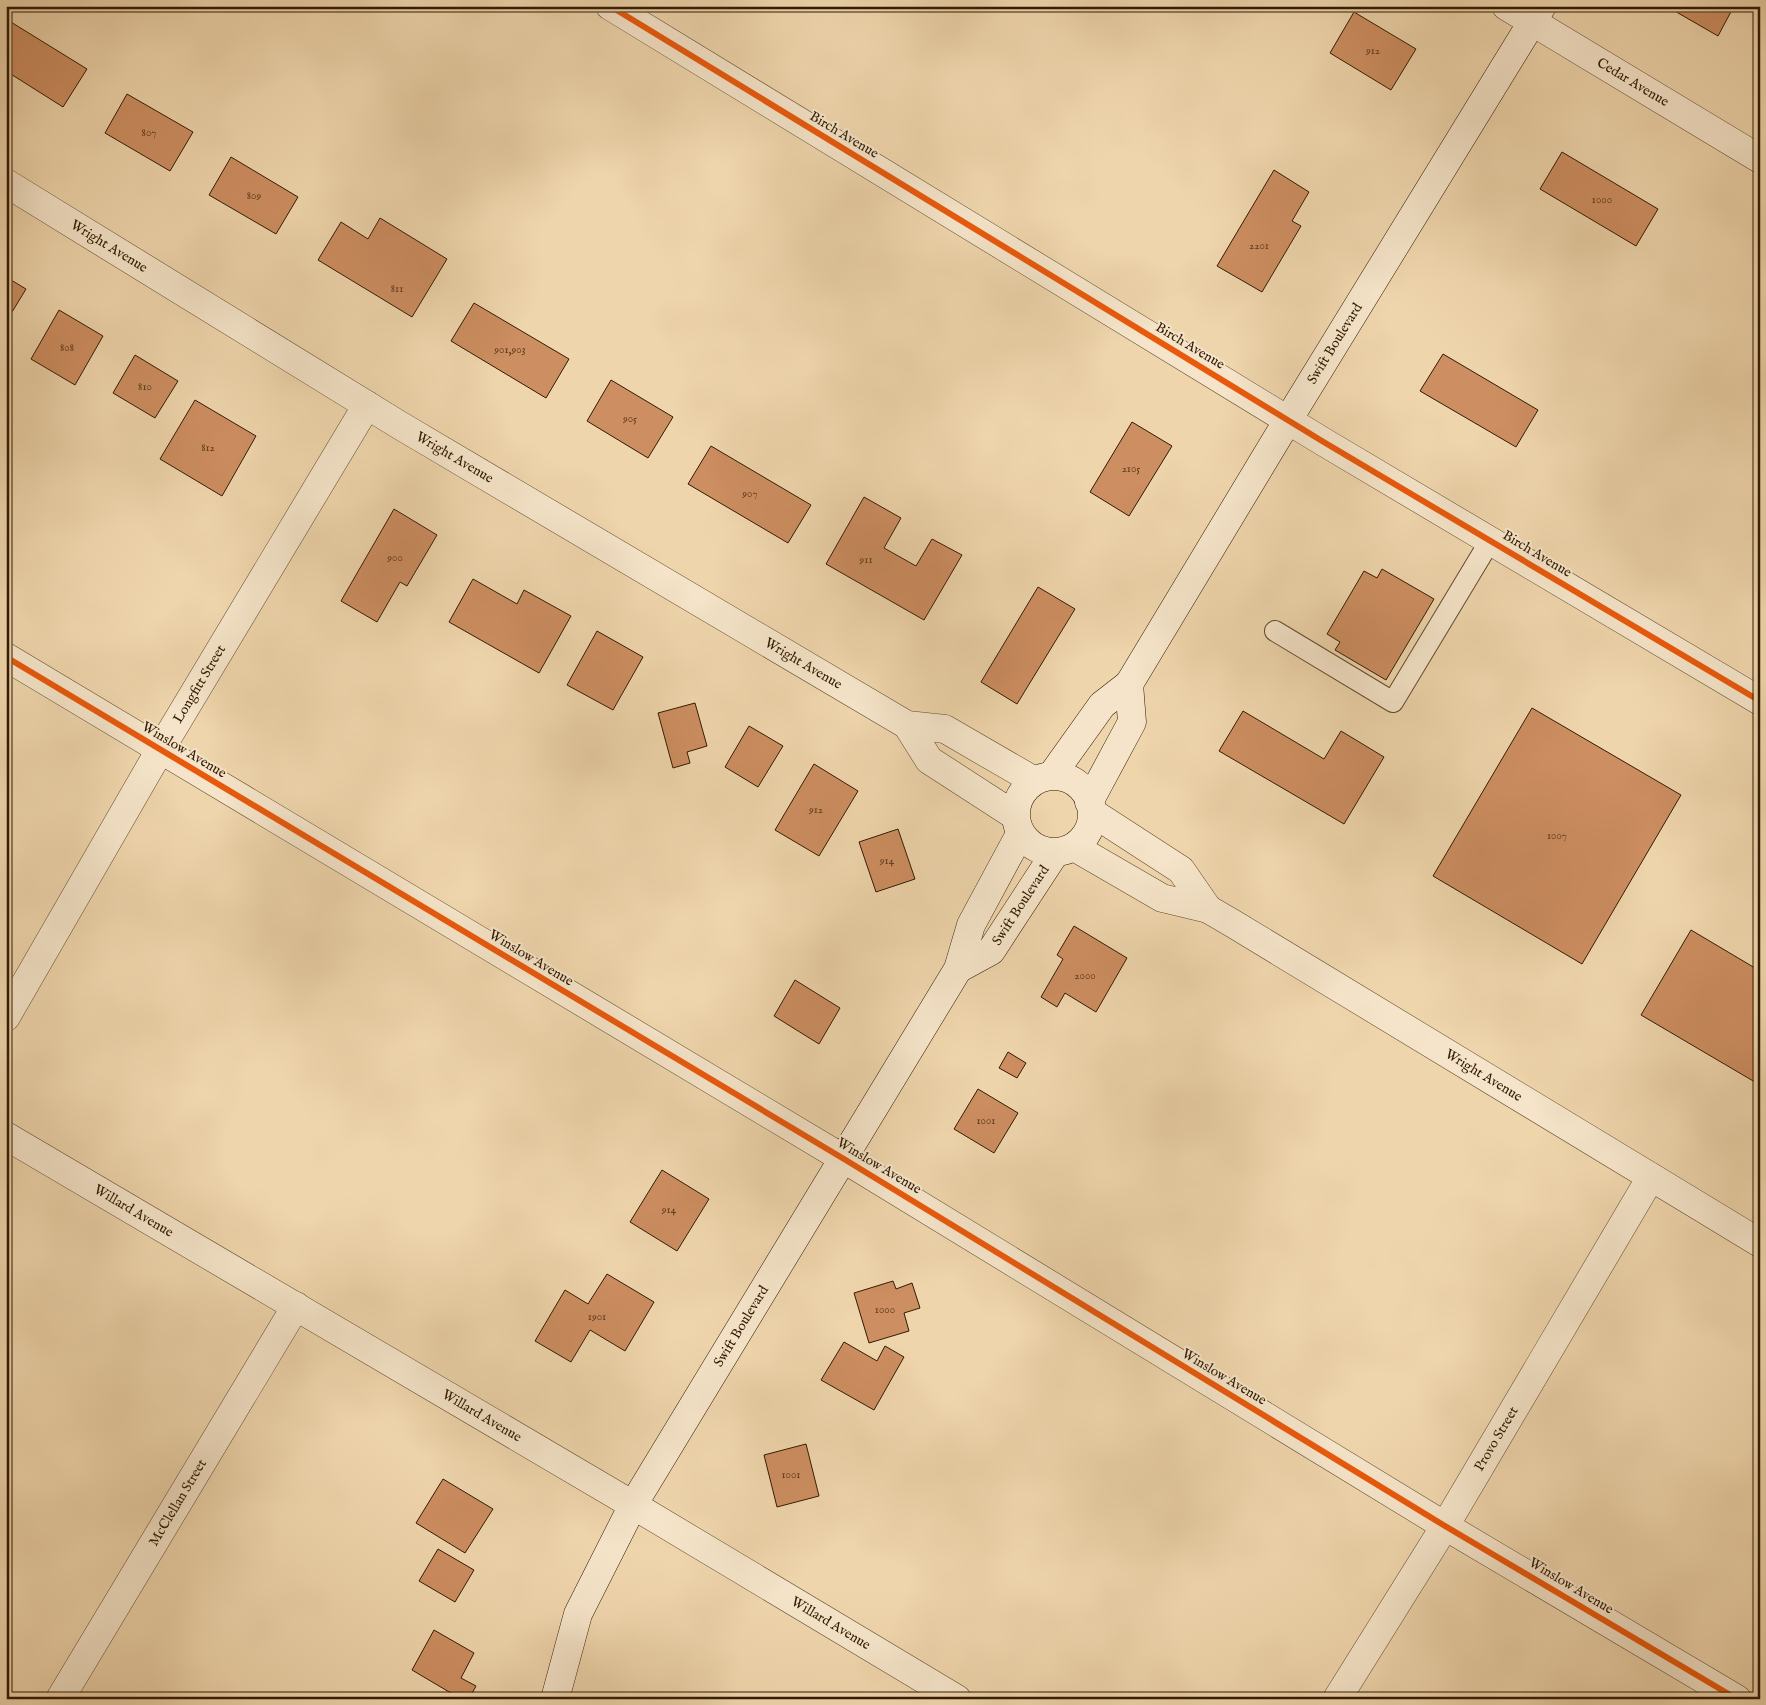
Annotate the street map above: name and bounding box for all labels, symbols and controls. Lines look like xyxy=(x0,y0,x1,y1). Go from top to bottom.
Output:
house number: 912 xyxy=(1365,44,1380,58)
street label: Cedar Avenue xyxy=(1593,54,1673,111)
street label: Birch Avenue xyxy=(806,107,882,163)
house number: 807 xyxy=(142,126,156,140)
house number: 809 xyxy=(247,189,261,203)
house number: 1000 xyxy=(1592,193,1612,207)
street label: Wright Avenue xyxy=(67,216,151,277)
house number: 2201 xyxy=(1249,239,1269,253)
house number: 811 xyxy=(391,282,403,296)
street label: Swift Boulevard xyxy=(1303,299,1367,388)
street label: Birch Avenue xyxy=(1152,318,1228,374)
house number: 808 xyxy=(60,341,74,355)
house number: 901,903 xyxy=(493,343,526,357)
house number: 810 xyxy=(138,380,152,394)
house number: 905 xyxy=(622,412,637,426)
street label: Wright Avenue xyxy=(412,428,497,488)
house number: 812 xyxy=(201,441,215,455)
house number: 2105 xyxy=(1122,462,1140,476)
house number: 907 xyxy=(741,487,758,501)
street label: Birch Avenue xyxy=(1499,526,1575,582)
house number: 900 xyxy=(386,551,403,565)
house number: 911 xyxy=(859,553,872,567)
street label: Wright Avenue xyxy=(761,634,846,694)
street label: Longfitt Street xyxy=(169,642,230,727)
street label: Winslow Avenue xyxy=(138,718,230,783)
house number: 912 xyxy=(808,803,823,817)
house number: 1007 xyxy=(1547,829,1567,843)
house number: 914 xyxy=(879,854,895,868)
street label: Swift Boulevard xyxy=(988,862,1054,949)
street label: Winslow Avenue xyxy=(485,926,577,991)
house number: 2000 xyxy=(1074,969,1096,983)
street label: Wright Avenue xyxy=(1442,1045,1526,1106)
house number: 1001 xyxy=(977,1114,995,1128)
street label: Winslow Avenue xyxy=(833,1134,925,1199)
street label: Willard Avenue xyxy=(90,1181,177,1242)
house number: 914 xyxy=(661,1203,677,1217)
street label: Swift Boulevard xyxy=(710,1282,773,1370)
house number: 1000 xyxy=(875,1303,895,1317)
house number: 1901 xyxy=(588,1310,606,1324)
street label: Winslow Avenue xyxy=(1178,1345,1270,1410)
street label: Willard Avenue xyxy=(439,1386,525,1447)
street label: Provo Street xyxy=(1470,1403,1523,1475)
street label: McClellan Street xyxy=(145,1456,211,1550)
house number: 1001 xyxy=(782,1468,800,1482)
street label: Winslow Avenue xyxy=(1525,1554,1617,1619)
street label: Willard Avenue xyxy=(788,1593,874,1654)

